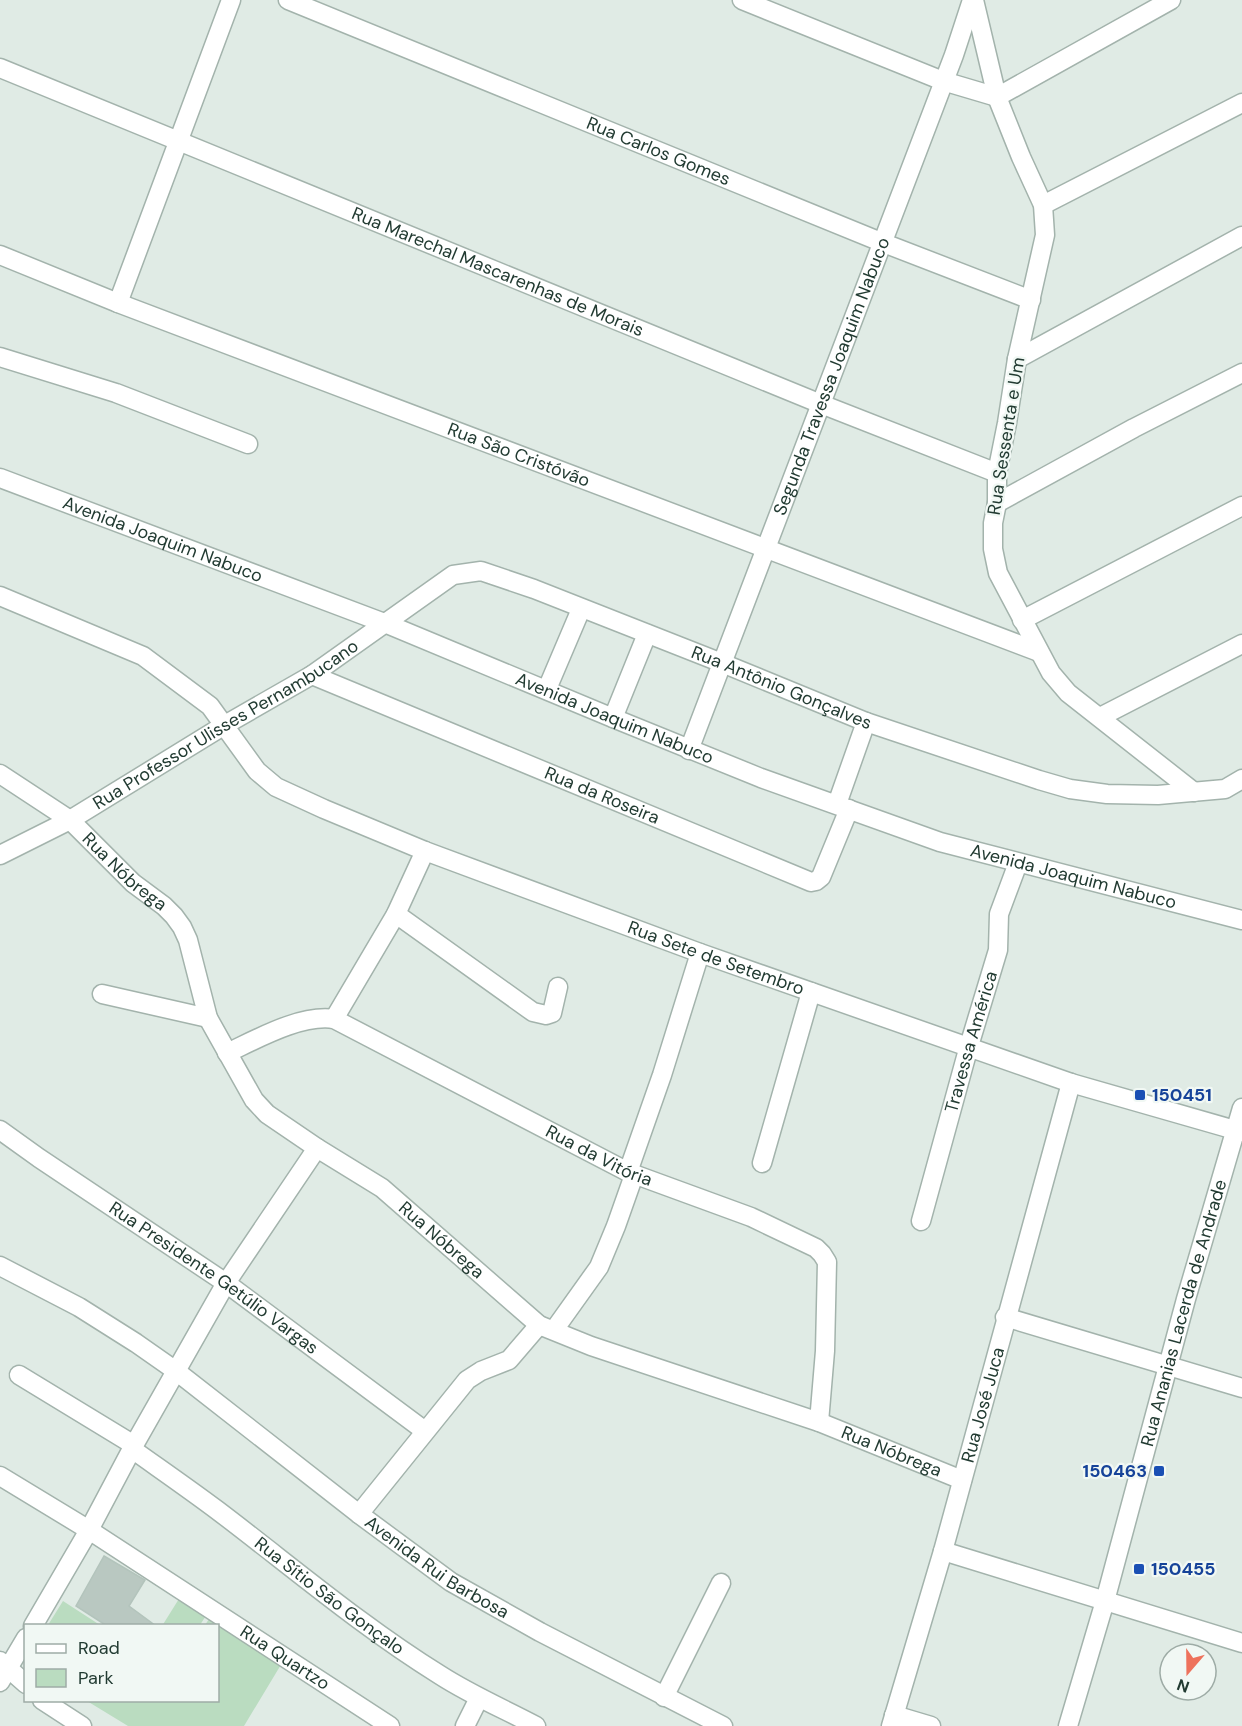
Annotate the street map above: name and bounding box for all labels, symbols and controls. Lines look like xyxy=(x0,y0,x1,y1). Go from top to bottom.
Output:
street label: Rua Carlos Gomes xyxy=(583,111,734,191)
street label: Rua Marechal Mascarenhas de Morais xyxy=(348,201,647,342)
street label: Segunda Travessa Joaquim Nabuco xyxy=(768,234,895,519)
street label: Rua Sessenta e Um xyxy=(982,355,1030,517)
street label: Rua São Cristóvão xyxy=(444,417,593,493)
street label: Avenida Joaquim Nabuco xyxy=(59,491,266,588)
street label: Rua Professor Ulisses Pernambucano xyxy=(88,634,363,815)
street label: Rua Antônio Gonçalves xyxy=(688,640,875,735)
street label: Avenida Joaquim Nabuco xyxy=(512,667,717,770)
street label: Rua da Roseira xyxy=(541,761,663,830)
street label: Rua Nóbrega xyxy=(77,827,172,916)
street label: Avenida Joaquim Nabuco xyxy=(968,838,1179,915)
street label: Rua Sete de Setembro xyxy=(624,915,808,1001)
street label: Travessa América xyxy=(939,968,1003,1115)
place label: 150451 xyxy=(1152,1083,1212,1107)
marker: 150451 xyxy=(1133,1088,1147,1102)
street label: Rua da Vitória xyxy=(541,1119,656,1192)
street label: Rua Ananias Lacerda de Andrade xyxy=(1135,1177,1232,1449)
street label: Rua Presidente Getúlio Vargas xyxy=(104,1196,323,1360)
street label: Rua Nóbrega xyxy=(394,1196,490,1284)
street label: Rua José Juca xyxy=(956,1344,1010,1465)
street label: Rua Nóbrega xyxy=(838,1420,945,1483)
place label: 150463 xyxy=(1083,1459,1147,1483)
marker: 150463 xyxy=(1152,1464,1166,1478)
street label: Avenida Rui Barbosa xyxy=(360,1510,513,1624)
street label: Rua Sítio São Gonçalo xyxy=(250,1531,409,1660)
place label: 150455 xyxy=(1151,1557,1216,1581)
marker: 150455 xyxy=(1132,1562,1146,1576)
street label: Rua Quartzo xyxy=(236,1620,334,1696)
legend xyxy=(24,1624,219,1702)
text: Road xyxy=(78,1636,120,1660)
north arrow xyxy=(1158,1642,1218,1702)
text: Park xyxy=(78,1666,114,1690)
text: N xyxy=(1174,1674,1192,1697)

